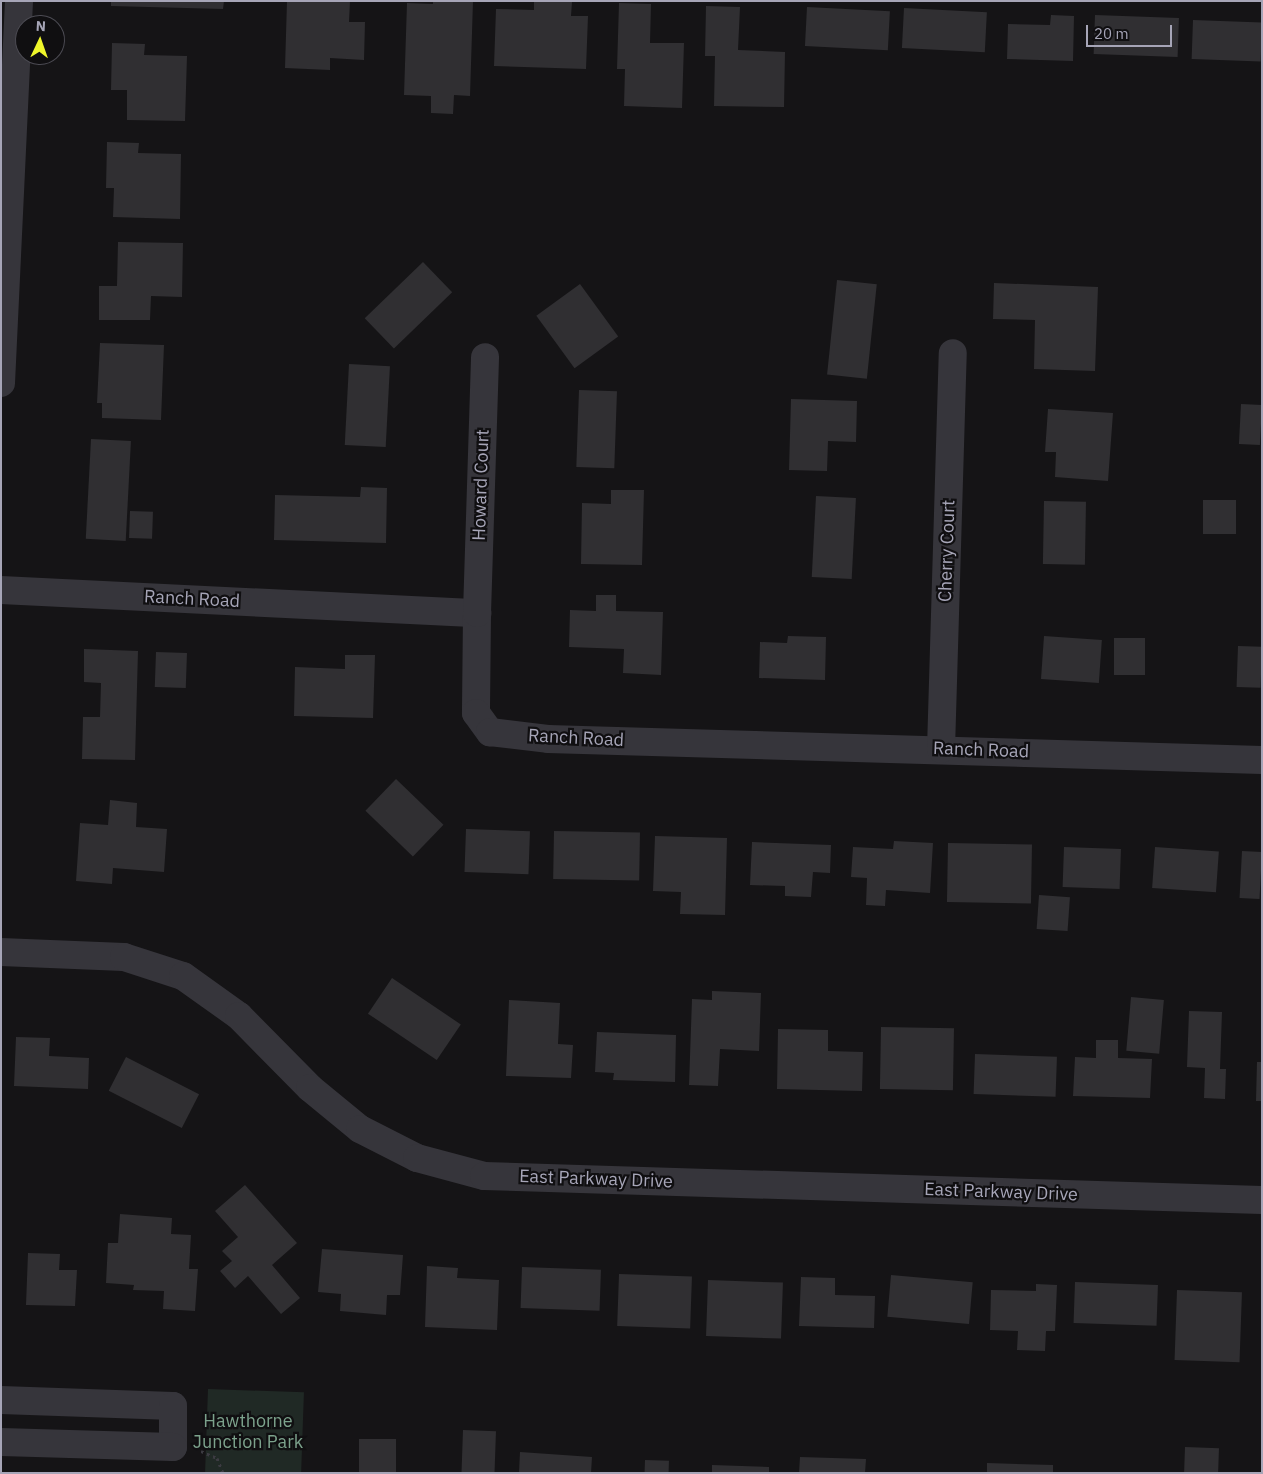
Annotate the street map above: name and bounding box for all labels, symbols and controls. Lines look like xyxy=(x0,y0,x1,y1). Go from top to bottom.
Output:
north arrow xyxy=(15,15,65,65)
scale bar xyxy=(1088,15,1174,47)
text: N xyxy=(35,17,46,35)
text: 20 m xyxy=(1094,24,1129,43)
street label: Howard Court xyxy=(468,429,494,541)
street label: Cherry Court xyxy=(934,499,960,603)
street label: Ranch Road xyxy=(143,586,241,612)
street label: Ranch Road xyxy=(527,725,625,751)
street label: Ranch Road xyxy=(933,738,1029,762)
street label: East Parkway Drive xyxy=(519,1166,673,1192)
street label: East Parkway Drive xyxy=(924,1179,1078,1205)
park label: Hawthorne Junction Park xyxy=(193,1411,303,1454)

